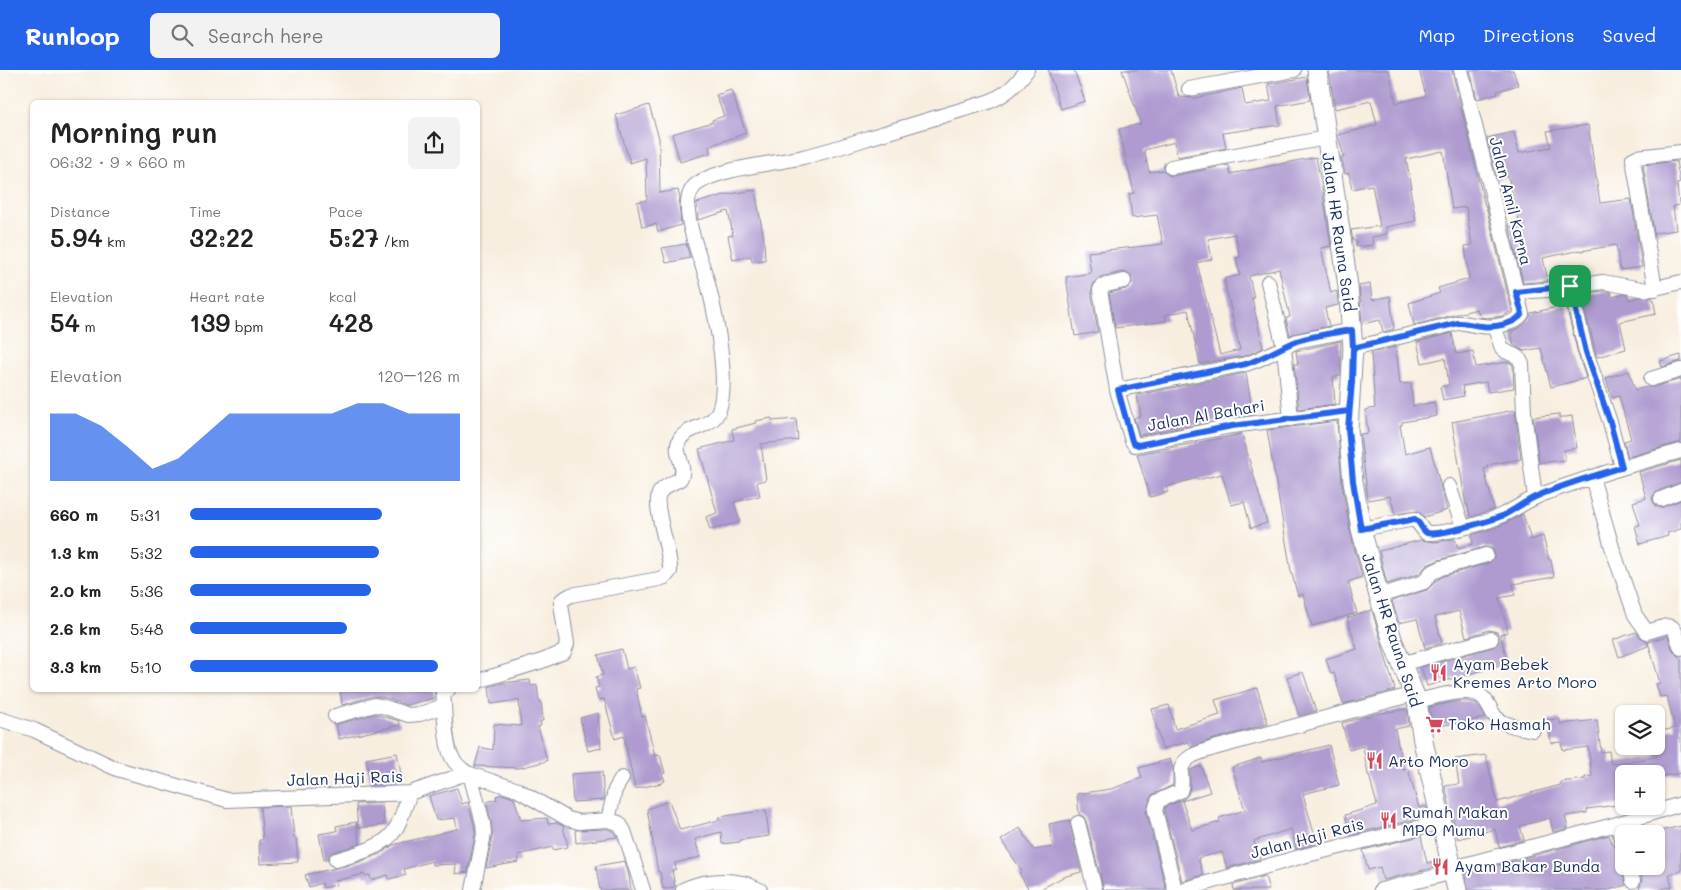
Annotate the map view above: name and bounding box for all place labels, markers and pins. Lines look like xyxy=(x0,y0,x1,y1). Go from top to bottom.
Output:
pin xyxy=(1549,265,1591,307)
place label: Ayam Bebek Kremes Arto Moro xyxy=(1453,653,1597,692)
restaurant icon: Ayam Bebek Kremes Arto Moro xyxy=(1429,663,1449,683)
place label: Toko Hasmah xyxy=(1448,713,1550,734)
supermarket icon: Toko Hasmah xyxy=(1424,714,1444,734)
place label: Arto Moro xyxy=(1388,750,1469,771)
restaurant icon: Arto Moro xyxy=(1364,751,1384,771)
place label: Rumah Makan MPO Mumu xyxy=(1402,801,1508,840)
restaurant icon: Rumah Makan MPO Mumu xyxy=(1378,811,1398,831)
place label: Ayam Bakar Bunda xyxy=(1454,855,1600,876)
restaurant icon: Ayam Bakar Bunda xyxy=(1430,856,1450,876)

